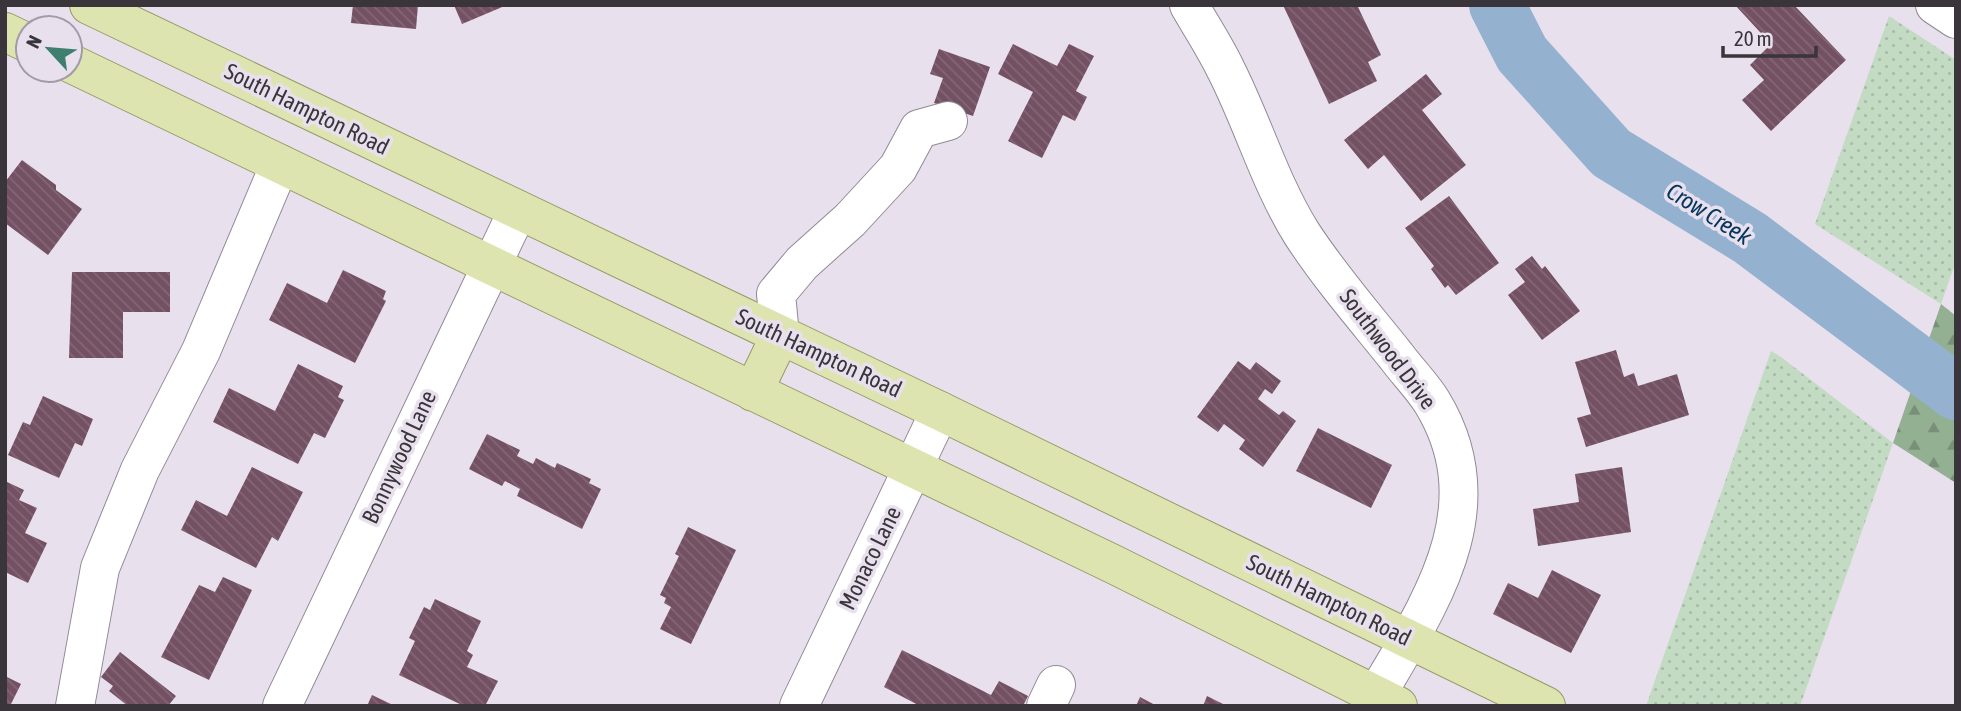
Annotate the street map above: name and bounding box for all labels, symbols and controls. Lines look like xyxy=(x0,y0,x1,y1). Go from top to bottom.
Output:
north arrow xyxy=(14,14,84,84)
scale bar xyxy=(1723,14,1816,58)
text: 20 m xyxy=(1734,26,1772,50)
text: N xyxy=(21,32,46,51)
street label: South Hampton Road xyxy=(221,58,393,160)
water label: Crow Creek xyxy=(1662,177,1757,250)
street label: Southwood Drive xyxy=(1335,284,1441,414)
street label: South Hampton Road xyxy=(732,303,906,403)
street label: Bonnywood Lane xyxy=(357,386,441,528)
street label: Monaco Lane xyxy=(834,502,906,614)
street label: South Hampton Road xyxy=(1243,549,1415,651)

